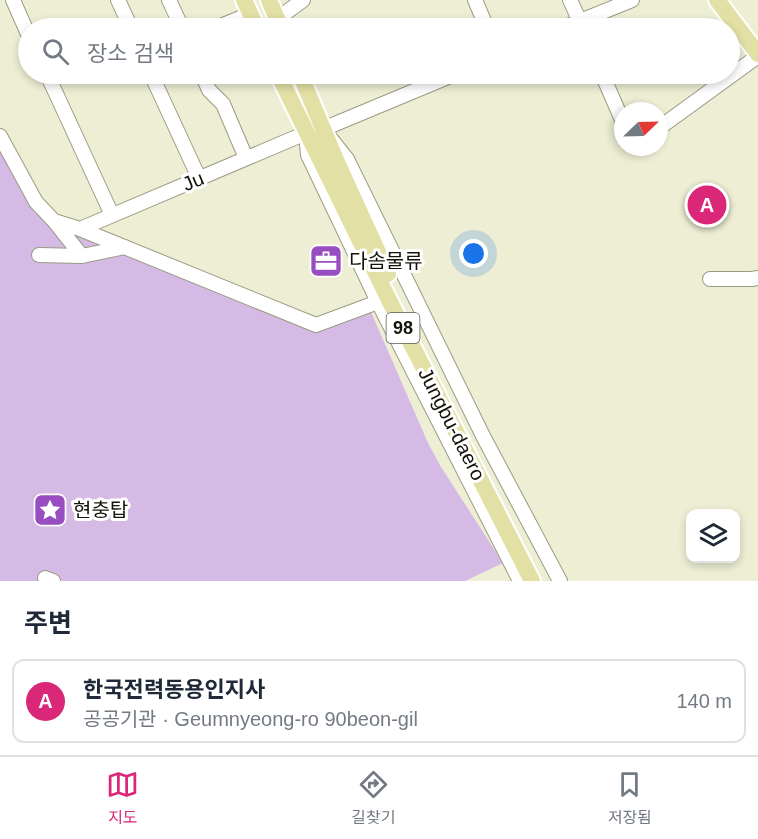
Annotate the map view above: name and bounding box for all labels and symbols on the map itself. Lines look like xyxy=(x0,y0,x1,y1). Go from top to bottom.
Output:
north arrow xyxy=(614,102,668,156)
street label: Ju xyxy=(179,167,207,195)
pin: A xyxy=(688,182,726,228)
your location xyxy=(459,239,488,268)
office icon: 다솜물류 xyxy=(308,243,344,279)
place label: 다솜물류 xyxy=(349,250,423,272)
road number: 98 xyxy=(386,313,420,343)
street label: Jungbu-daero xyxy=(414,364,490,484)
place icon: 현충탑 xyxy=(32,492,68,528)
place label: 현충탑 xyxy=(73,499,128,521)

